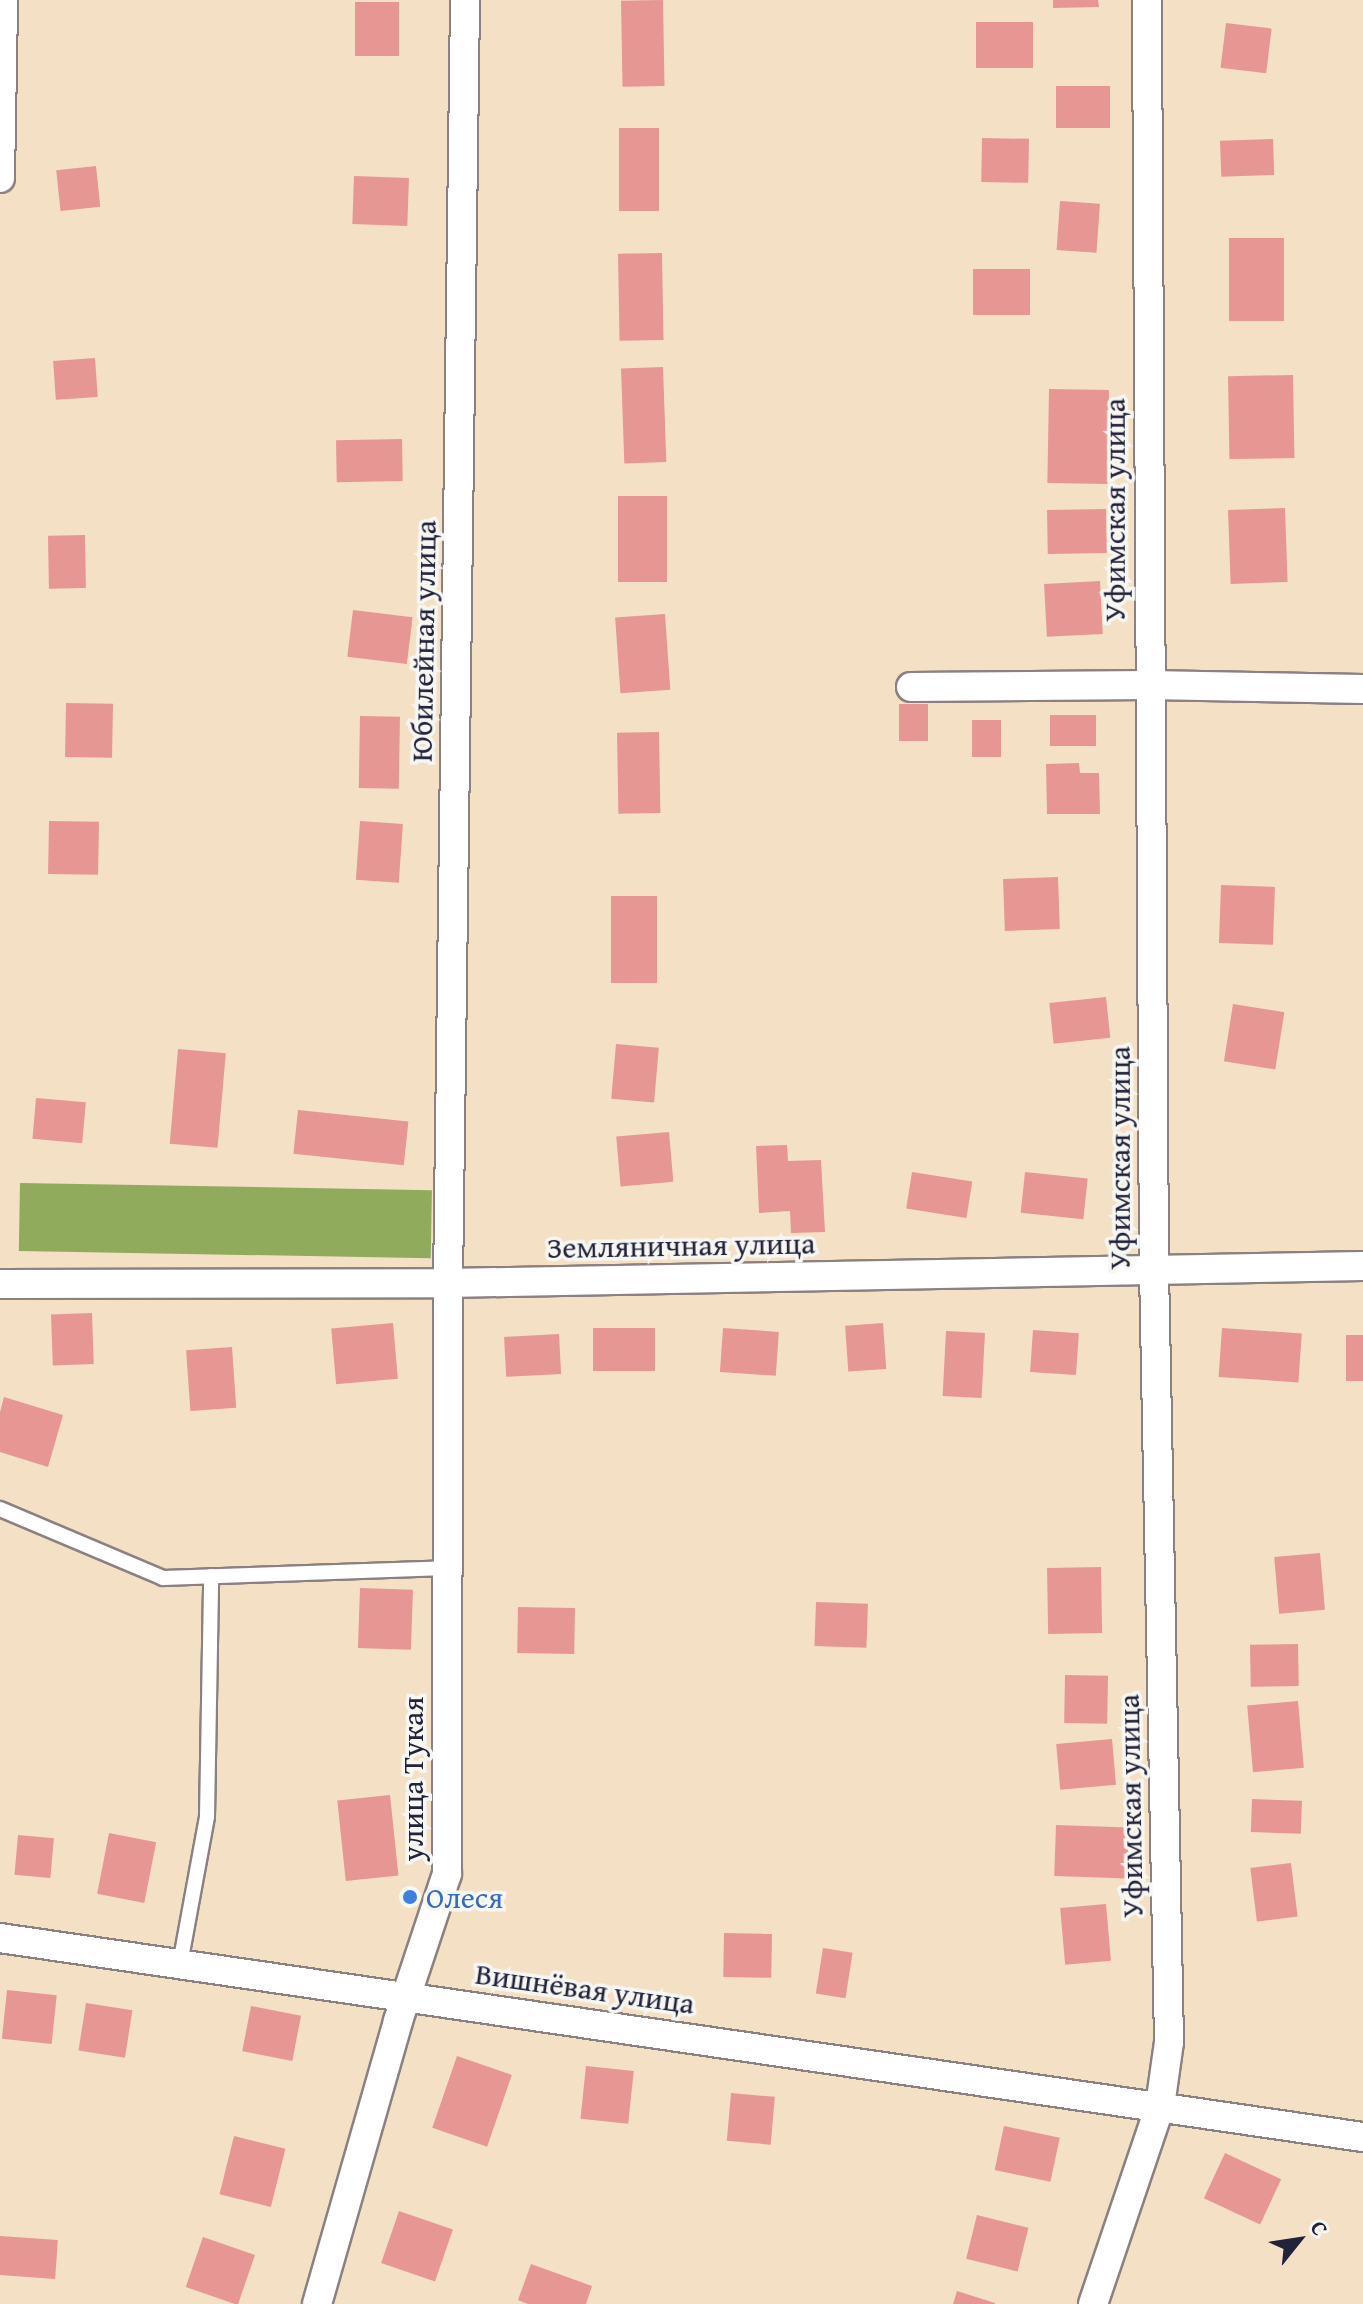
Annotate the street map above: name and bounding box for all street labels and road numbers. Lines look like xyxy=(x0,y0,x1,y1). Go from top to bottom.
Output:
street label: Уфимская улица xyxy=(1096,398,1132,622)
street label: Юбилейная улица xyxy=(403,520,443,762)
street label: Уфимская улица xyxy=(1101,1046,1137,1270)
street label: Земляничная улица xyxy=(546,1225,816,1265)
street label: Уфимская улица xyxy=(1110,1694,1150,1918)
street label: улица Тукая xyxy=(394,1697,430,1861)
street label: Вишнёвая улица xyxy=(473,1955,697,2021)

